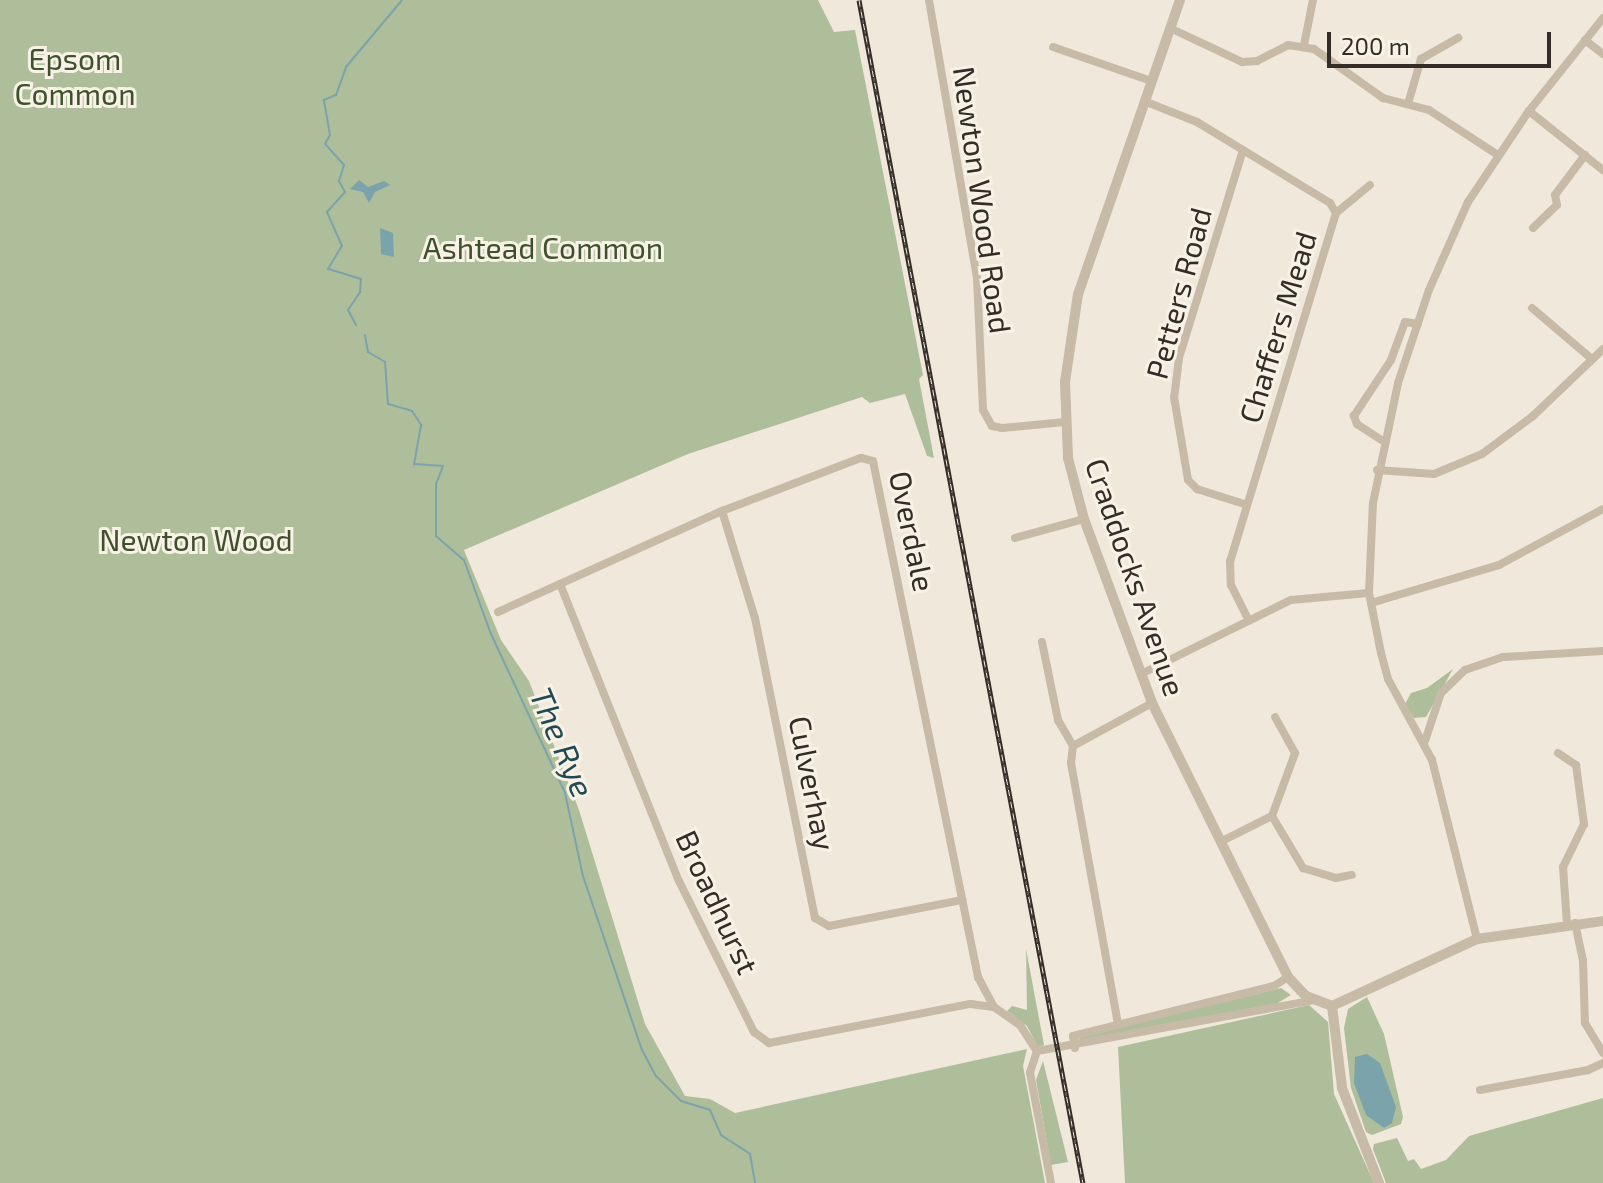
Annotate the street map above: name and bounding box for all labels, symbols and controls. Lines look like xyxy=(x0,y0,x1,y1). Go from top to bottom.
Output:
scale bar xyxy=(1331,16,1555,66)
text: 200 m xyxy=(1341,31,1410,60)
park label: Epsom Common xyxy=(14,40,136,110)
street label: Newton Wood Road xyxy=(946,64,1020,336)
street label: Petters Road xyxy=(1138,204,1218,382)
street label: Chaffers Mead xyxy=(1231,227,1323,427)
park label: Ashtead Common xyxy=(423,229,663,265)
street label: Craddocks Avenue xyxy=(1078,453,1194,701)
street label: Overdale xyxy=(883,467,943,595)
park label: Newton Wood xyxy=(99,521,293,557)
water label: The Rye xyxy=(523,681,603,803)
street label: Culverhay xyxy=(782,713,844,853)
street label: Broadhurst xyxy=(669,825,767,979)

